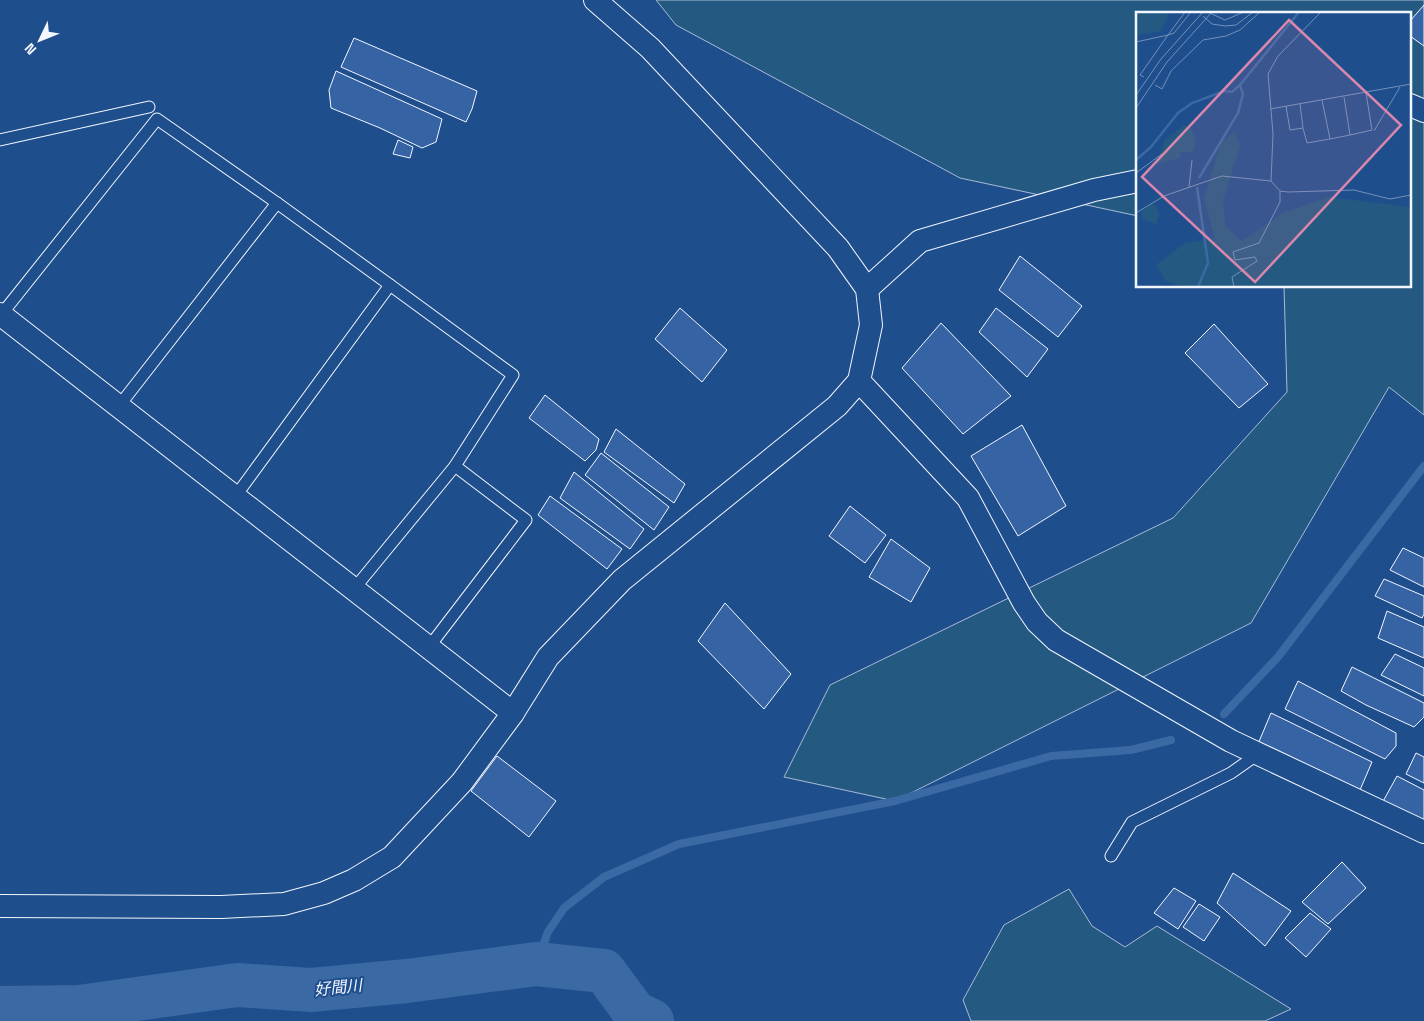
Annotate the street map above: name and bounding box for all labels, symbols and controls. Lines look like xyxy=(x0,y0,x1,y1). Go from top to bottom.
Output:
inset map xyxy=(1136,12,1412,288)
north arrow xyxy=(15,15,65,65)
text: N xyxy=(21,39,40,58)
water label: 好間川 xyxy=(313,974,365,1000)

